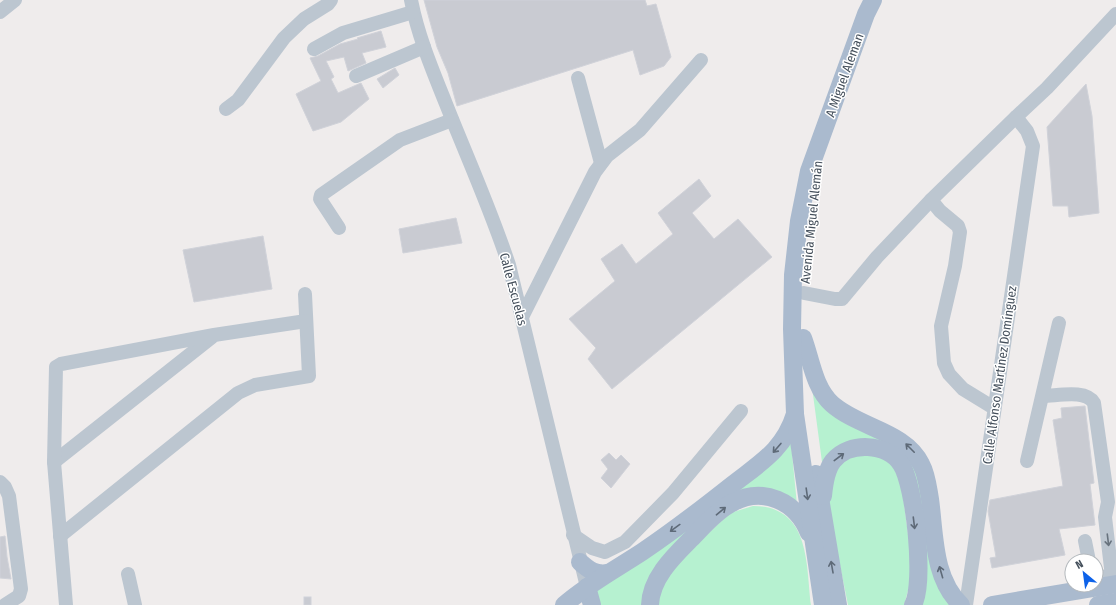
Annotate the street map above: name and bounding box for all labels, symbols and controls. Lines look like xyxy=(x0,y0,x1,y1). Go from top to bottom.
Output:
street label: A Miguel Aleman xyxy=(822,31,867,119)
street label: Avenida Miguel Alemán xyxy=(798,160,825,284)
street label: Calle Escuelas xyxy=(497,251,531,327)
street label: Calle Alfonso Martínez Domínguez xyxy=(980,285,1019,465)
one-way arrow xyxy=(773,442,782,452)
one-way arrow xyxy=(905,443,915,453)
one-way arrow xyxy=(833,453,844,461)
one-way arrow xyxy=(803,487,811,500)
one-way arrow xyxy=(716,506,726,515)
one-way arrow xyxy=(911,516,918,529)
one-way arrow xyxy=(670,524,681,532)
one-way arrow xyxy=(1104,533,1111,546)
north arrow xyxy=(1064,553,1104,593)
text: N xyxy=(1073,557,1085,572)
one-way arrow xyxy=(828,560,836,573)
one-way arrow xyxy=(937,566,944,579)

